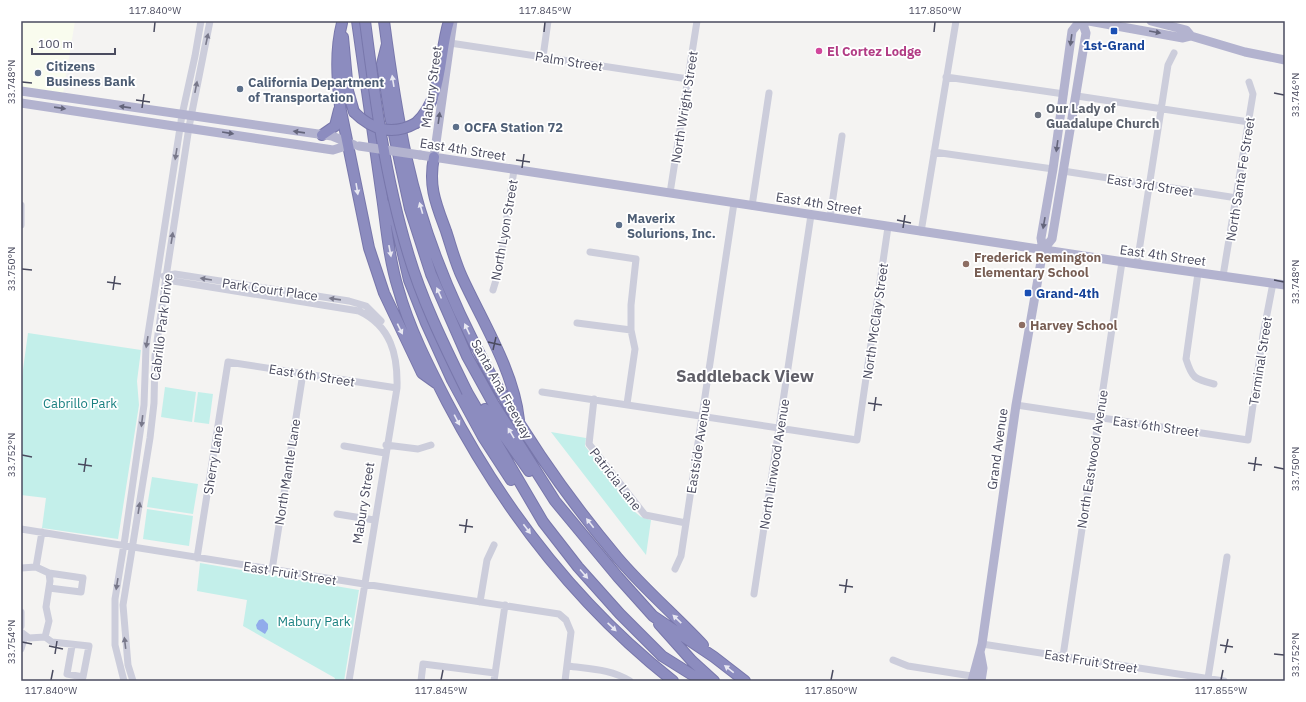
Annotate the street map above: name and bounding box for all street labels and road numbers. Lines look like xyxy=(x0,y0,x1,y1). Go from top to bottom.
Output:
street label: Mabury Street xyxy=(417,45,446,129)
street label: Palm Street xyxy=(534,48,604,75)
street label: North Wright Street xyxy=(667,50,702,164)
street label: North Santa Fe Street xyxy=(1222,116,1259,242)
street label: East 4th Street xyxy=(419,134,507,165)
street label: East 3rd Street xyxy=(1106,170,1194,201)
street label: North Lyon Street xyxy=(487,178,522,282)
street label: East 4th Street xyxy=(775,188,863,219)
street label: East 4th Street xyxy=(1119,241,1207,270)
street label: North McClay Street xyxy=(859,262,892,380)
street label: Cabrillo Park Drive xyxy=(147,273,176,381)
street label: Park Court Place xyxy=(221,274,319,305)
street label: Terminal Street xyxy=(1245,315,1276,407)
street label: Santa Ana Freeway xyxy=(467,336,536,442)
street label: East 6th Street xyxy=(268,360,356,391)
street label: North Eastwood Avenue xyxy=(1073,389,1112,530)
street label: Eastside Avenue xyxy=(683,397,714,495)
street label: North Linwood Avenue xyxy=(756,398,793,531)
street label: Grand Avenue xyxy=(983,407,1012,491)
street label: East 6th Street xyxy=(1112,412,1200,441)
street label: North Mantle Lane xyxy=(271,418,304,526)
street label: Sherry Lane xyxy=(200,425,227,496)
street label: Patricia Lane xyxy=(586,445,645,514)
street label: Mabury Street xyxy=(349,461,378,545)
street label: East Fruit Street xyxy=(242,558,338,589)
street label: East Fruit Street xyxy=(1043,646,1139,677)

